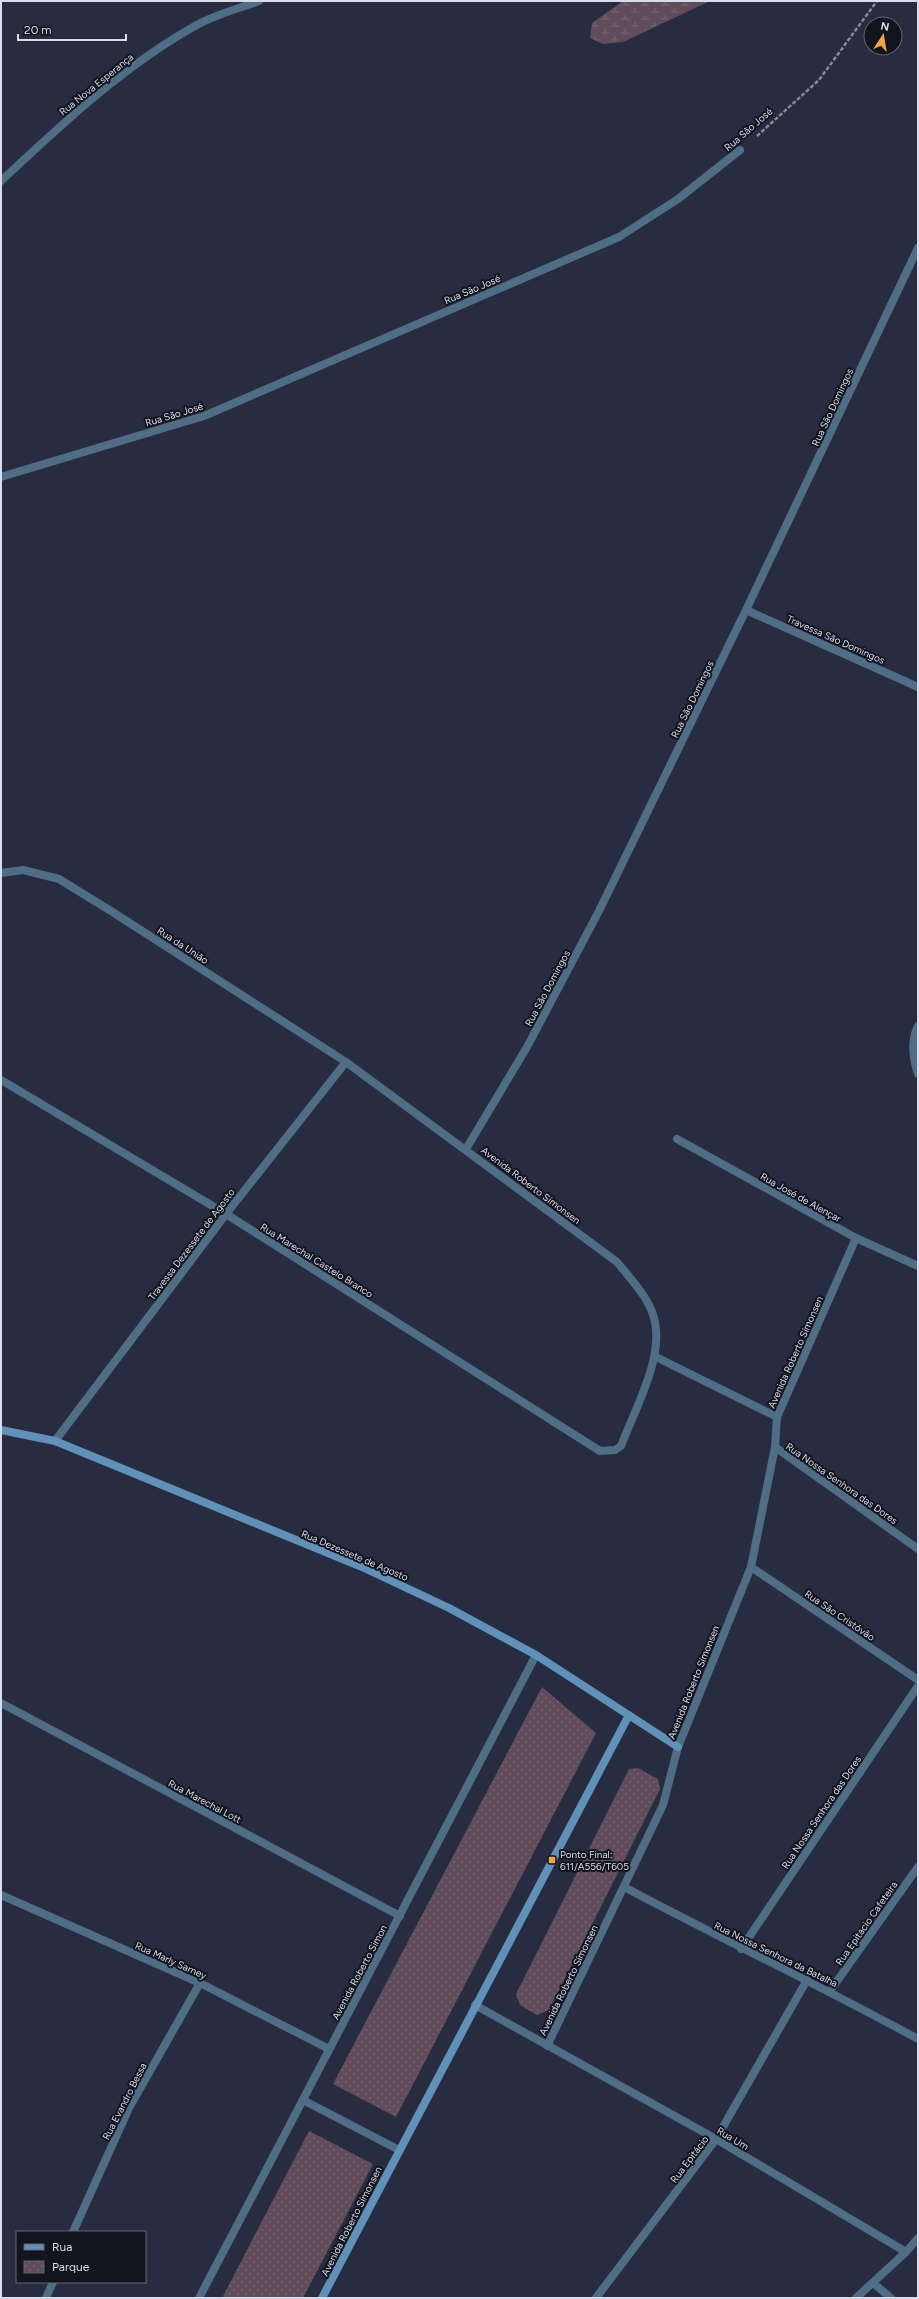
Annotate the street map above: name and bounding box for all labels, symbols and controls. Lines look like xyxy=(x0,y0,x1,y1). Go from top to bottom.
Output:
scale bar xyxy=(18,16,126,42)
north arrow xyxy=(863,16,903,56)
text: N xyxy=(879,19,890,34)
text: 20 m xyxy=(24,23,52,37)
street label: Rua Nova Esperança xyxy=(56,50,136,118)
street label: Rua São José xyxy=(721,104,776,154)
street label: Rua São José xyxy=(442,272,503,307)
street label: Rua São Domingos xyxy=(809,366,856,448)
street label: Rua São José xyxy=(144,399,205,429)
street label: Travessa São Domingos xyxy=(785,612,887,667)
street label: Rua São Domingos xyxy=(668,658,717,740)
street label: Rua da União xyxy=(155,924,211,967)
street label: Rua São Domingos xyxy=(522,948,573,1029)
street label: Avenida Roberto Símonsen xyxy=(478,1144,583,1227)
street label: Rua José de Alençar xyxy=(758,1170,844,1225)
street label: Travessa Dezessete de Agosto xyxy=(145,1186,238,1303)
street label: Rua Marechal Castelo Branco xyxy=(258,1220,376,1301)
street label: Avenida Roberto Símonsen xyxy=(765,1294,826,1410)
street label: Rua Nossa Senhora das Dores xyxy=(783,1440,900,1527)
street label: Rua Dezessete de Agosto xyxy=(299,1527,410,1584)
street label: Rua São Cristóvão xyxy=(802,1587,877,1644)
street label: Avenida Roberto Símonsen xyxy=(665,1623,722,1741)
street label: Rua Nossa Senhora das Dores xyxy=(779,1753,864,1871)
street label: Rua Marechal Lott xyxy=(166,1777,244,1826)
place label: Ponto Final: 611/A556/T605 xyxy=(560,1848,629,1873)
marker: Ponto Final: 611/A556/T605 xyxy=(547,1855,557,1865)
street label: Rua Epitacio Cafeteira xyxy=(832,1879,900,1968)
street label: Rua Nossa Senhora da Batalha xyxy=(712,1919,840,1990)
street label: Avenida Roberto Simon xyxy=(329,1922,390,2022)
street label: Avenida Roberto Símonsen xyxy=(536,1922,601,2038)
street label: Rua Marly Sarney xyxy=(133,1939,209,1982)
street label: Rua Evandro Bessa xyxy=(99,2061,149,2142)
street label: Rua Um xyxy=(714,2124,751,2153)
street label: Rua Epitácio xyxy=(667,2133,712,2186)
street label: Avenida Roberto Símonsen xyxy=(318,2164,385,2278)
legend xyxy=(16,2231,146,2283)
text: Rua xyxy=(52,2240,72,2254)
text: Parque xyxy=(52,2260,90,2274)

